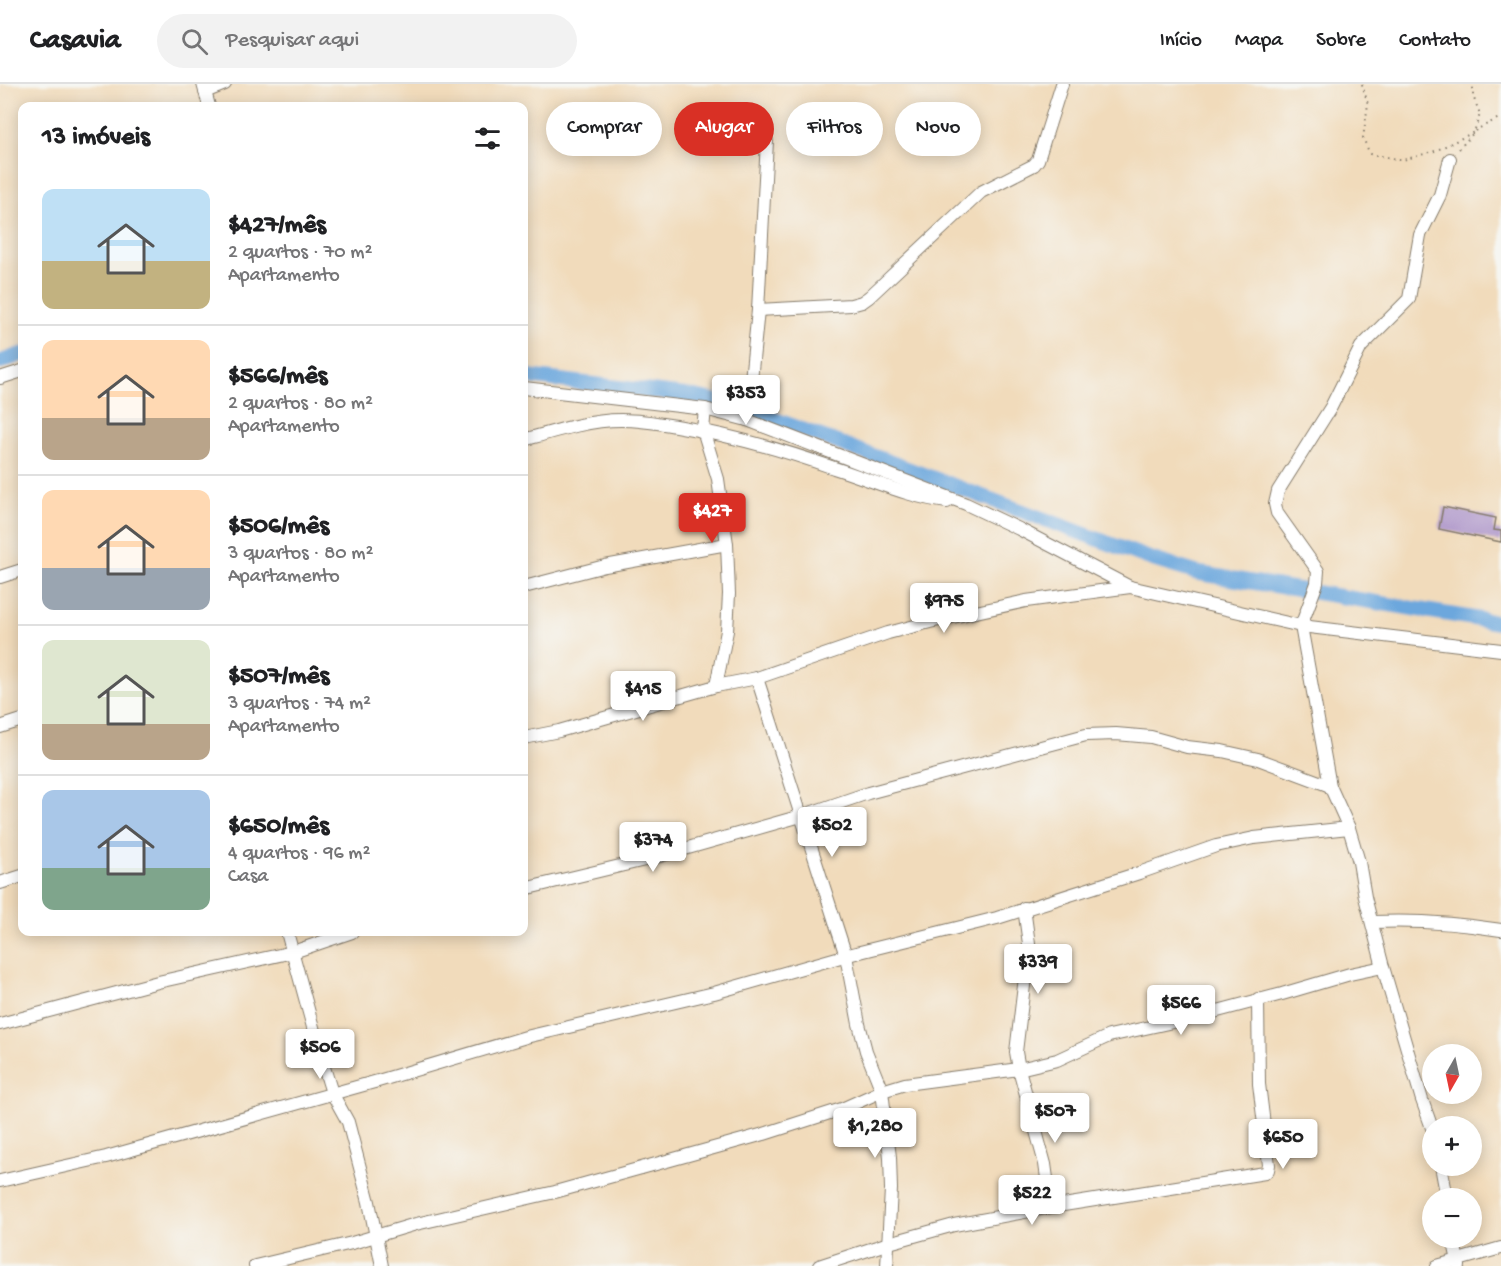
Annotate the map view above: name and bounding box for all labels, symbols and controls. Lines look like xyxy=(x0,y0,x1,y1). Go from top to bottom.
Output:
search box xyxy=(157,14,577,68)
text: Casavia xyxy=(30,25,121,58)
icon: search xyxy=(178,25,211,58)
text: Pesquisar aqui xyxy=(226,28,359,54)
text: Início xyxy=(1160,29,1202,54)
text: Mapa xyxy=(1235,29,1283,54)
text: Sobre xyxy=(1316,29,1366,54)
text: Contato xyxy=(1399,29,1471,54)
chip: Comprar xyxy=(546,102,662,156)
chip: Alugar xyxy=(674,102,774,156)
chip: Filtros xyxy=(786,102,883,156)
chip: Novo xyxy=(895,102,981,156)
icon: filters xyxy=(471,122,504,155)
text: 13 imóveis xyxy=(42,123,150,154)
text: $427/mês xyxy=(228,211,326,242)
icon: home xyxy=(90,213,162,285)
text: 2 quartos · 70 m² xyxy=(228,242,372,265)
text: Apartamento xyxy=(228,265,340,288)
text: $566/mês xyxy=(228,362,327,393)
icon: home xyxy=(90,364,162,436)
pin: $353 xyxy=(710,375,782,426)
text: $353 xyxy=(726,383,766,406)
text: 2 quartos · 80 m² xyxy=(228,393,373,416)
text: Apartamento xyxy=(228,416,340,439)
pin: $427 xyxy=(676,493,748,544)
text: $427 xyxy=(693,501,731,524)
text: $506/mês xyxy=(228,512,329,543)
icon: home xyxy=(90,514,162,586)
text: 3 quartos · 80 m² xyxy=(228,543,373,566)
text: Apartamento xyxy=(228,566,340,589)
pin: $975 xyxy=(908,583,980,634)
text: $975 xyxy=(924,591,964,614)
text: $507/mês xyxy=(228,662,329,693)
icon: home xyxy=(90,664,162,736)
pin: $415 xyxy=(607,671,679,722)
text: $415 xyxy=(624,679,662,702)
text: 3 quartos · 74 m² xyxy=(228,693,371,716)
text: Apartamento xyxy=(228,716,340,739)
pin: $502 xyxy=(796,807,868,858)
text: $650/mês xyxy=(228,812,329,843)
icon: home xyxy=(90,814,162,886)
text: $502 xyxy=(812,815,852,838)
pin: $374 xyxy=(617,822,689,873)
text: $374 xyxy=(633,830,673,853)
text: 4 quartos · 96 m² xyxy=(228,843,370,866)
text: Casa xyxy=(228,866,268,889)
pin: $339 xyxy=(1002,944,1074,995)
text: $339 xyxy=(1018,952,1058,975)
pin: $566 xyxy=(1145,985,1217,1036)
text: $566 xyxy=(1161,993,1201,1016)
pin: $506 xyxy=(284,1029,356,1080)
text: $506 xyxy=(300,1037,341,1060)
north arrow xyxy=(1422,1044,1482,1104)
map controls xyxy=(1422,1044,1482,1248)
pin: $507 xyxy=(1019,1093,1091,1144)
text: $507 xyxy=(1034,1101,1076,1124)
pin: $1,280 xyxy=(826,1108,924,1159)
text: $1,280 xyxy=(847,1116,903,1139)
button: + xyxy=(1422,1116,1482,1176)
pin: $650 xyxy=(1247,1119,1319,1170)
text: $650 xyxy=(1263,1127,1304,1150)
pin: $522 xyxy=(996,1175,1068,1226)
text: $522 xyxy=(1012,1183,1052,1206)
button: − xyxy=(1422,1188,1482,1248)

